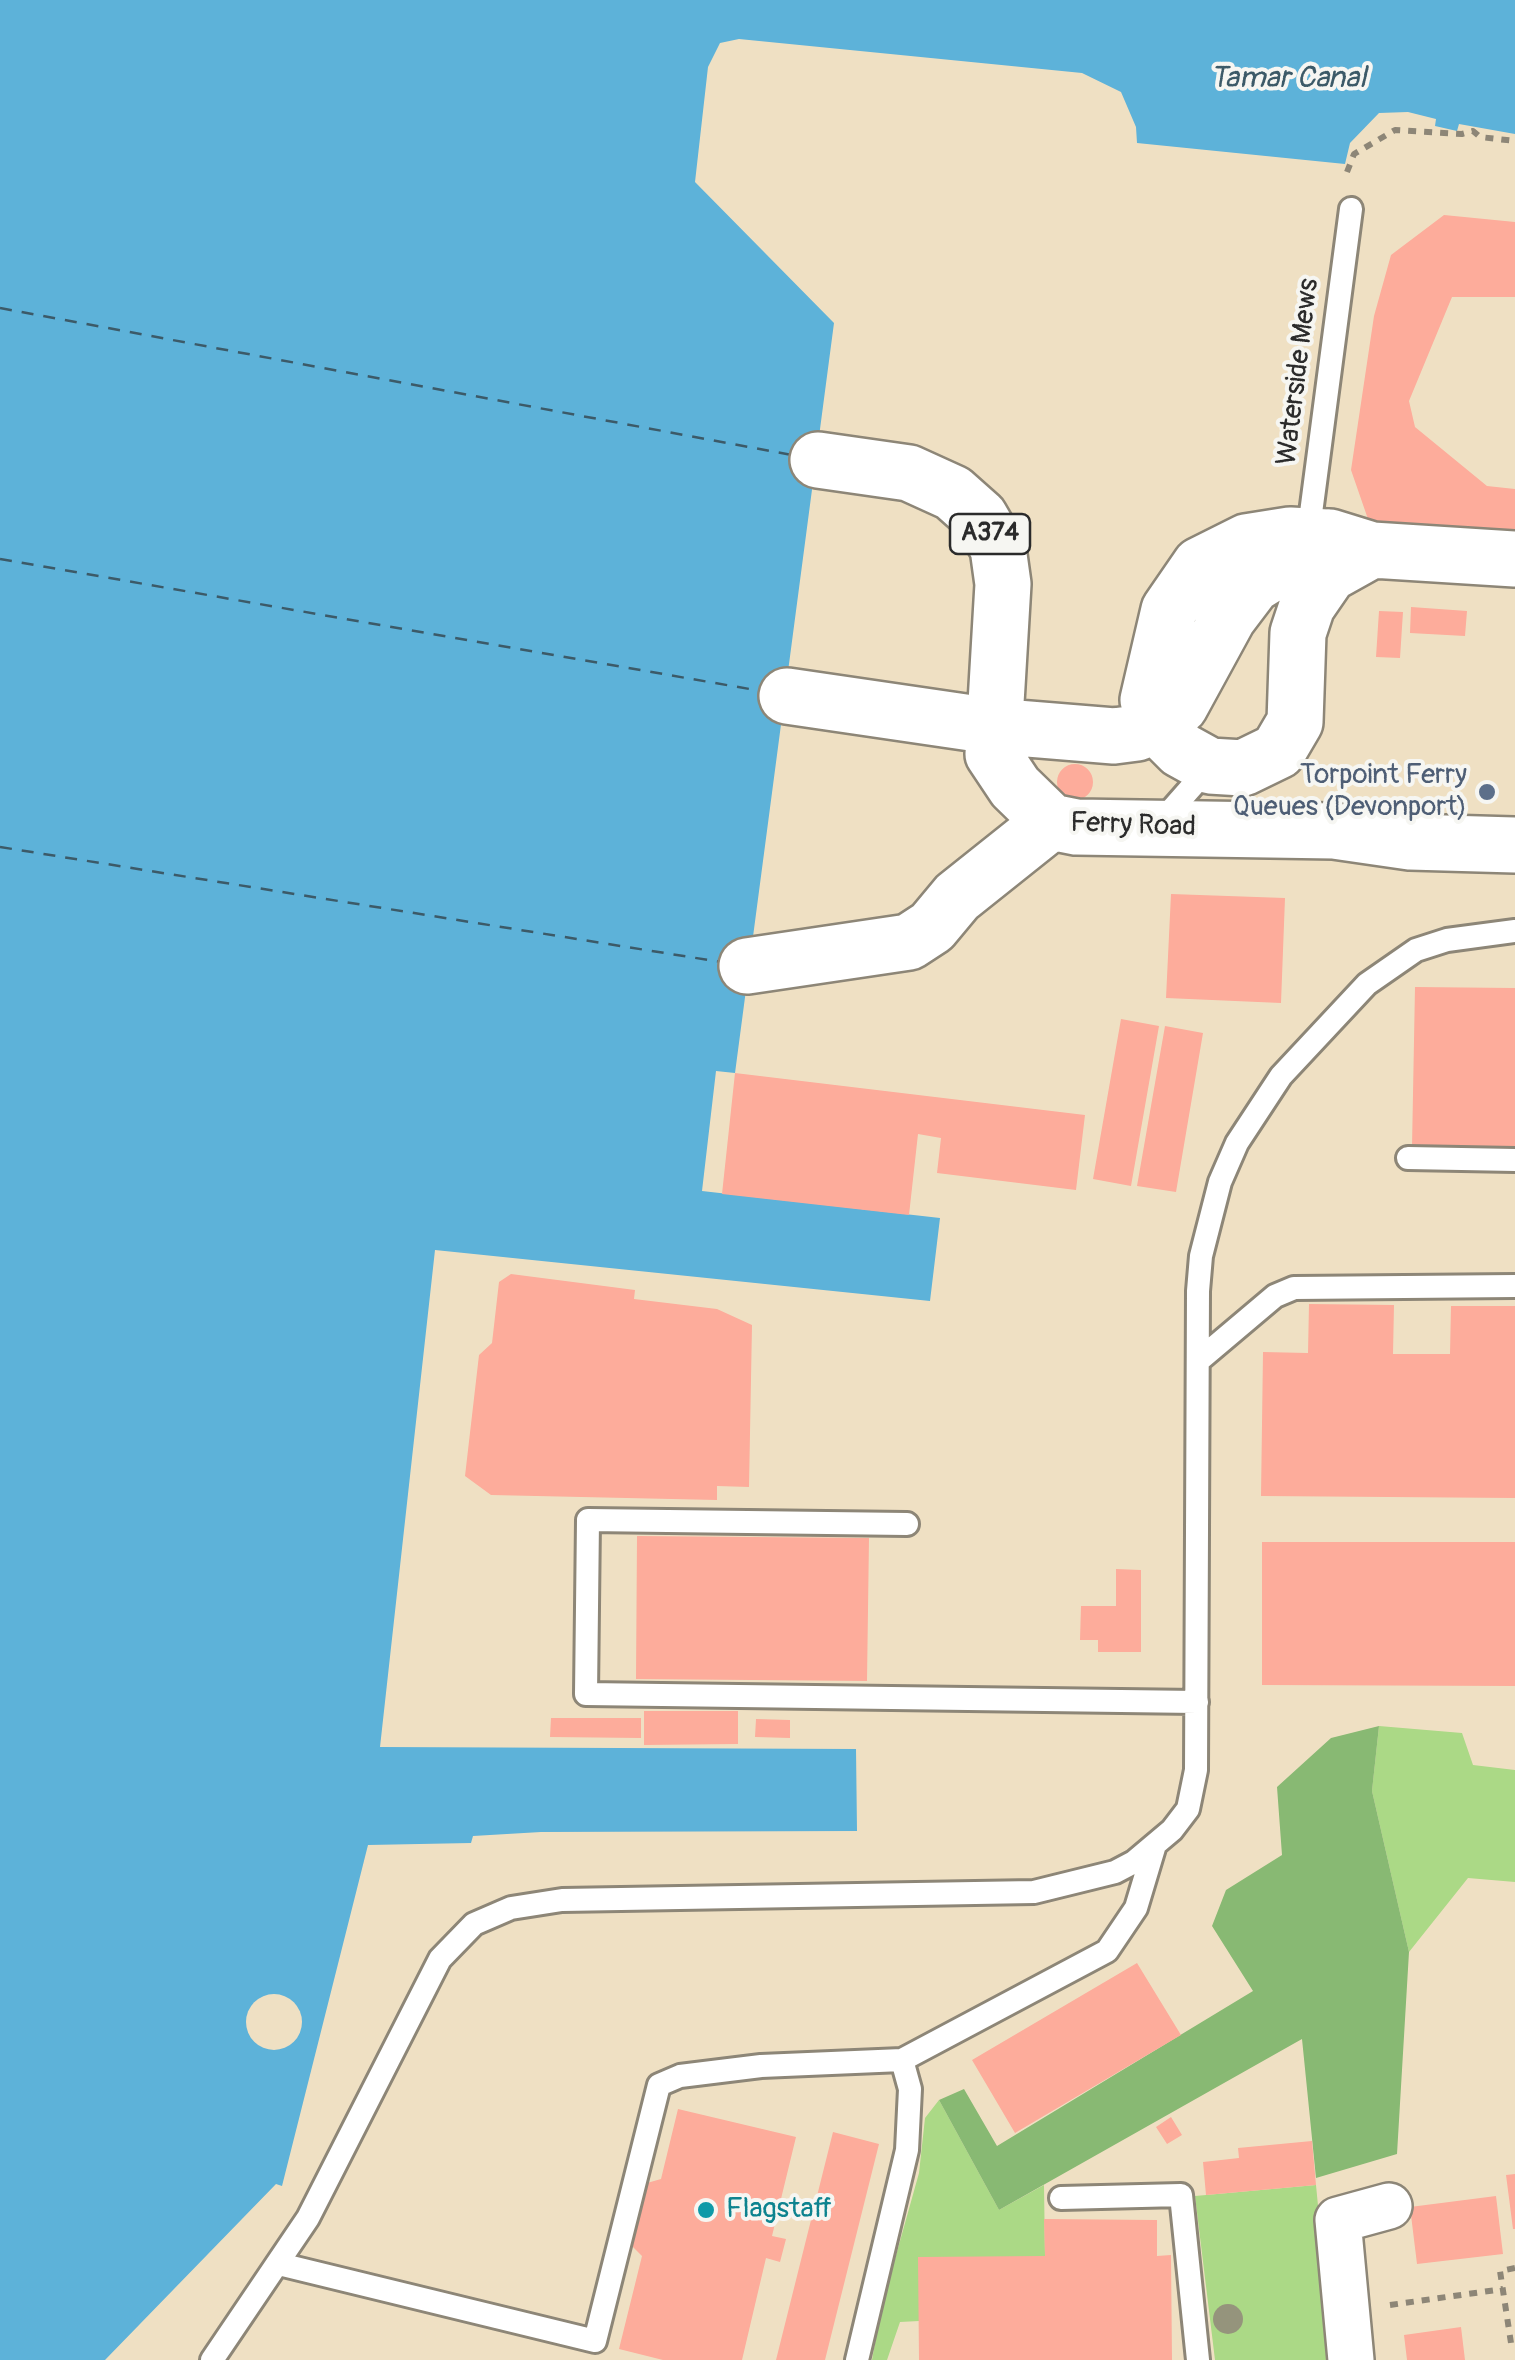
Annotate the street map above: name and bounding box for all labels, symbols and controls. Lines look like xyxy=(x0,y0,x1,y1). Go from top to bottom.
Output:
water label: Tamar Canal xyxy=(1210,61,1366,97)
street label: Waterside Mews xyxy=(1271,277,1327,467)
road number: A374 xyxy=(950,514,1030,554)
place label: Torpoint Ferry Queues (Devonport) xyxy=(1233,759,1467,825)
marker: Torpoint Ferry Queues (Devonport) xyxy=(1476,781,1498,803)
street label: Ferry Road xyxy=(1070,807,1196,845)
place label: Flagstaff xyxy=(726,2193,832,2227)
marker: Flagstaff xyxy=(695,2199,717,2221)

